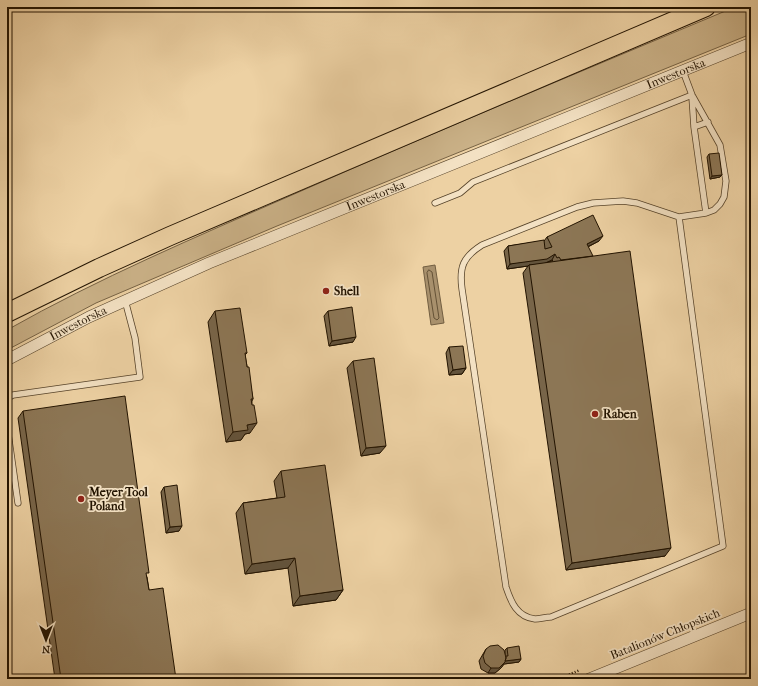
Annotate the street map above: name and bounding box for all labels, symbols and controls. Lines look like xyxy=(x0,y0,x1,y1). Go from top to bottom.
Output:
street label: Inwestorska xyxy=(644,55,708,92)
street label: Inwestorska xyxy=(344,177,407,214)
place label: Shell xyxy=(334,284,360,298)
marker: Shell xyxy=(321,286,331,296)
street label: Inwestorska xyxy=(47,303,109,343)
place label: Raben xyxy=(603,407,638,421)
marker: Raben xyxy=(590,409,600,419)
place label: Meyer Tool Poland xyxy=(88,485,148,513)
marker: Meyer Tool Poland xyxy=(76,494,86,504)
street label: Batalionów Chłopskich xyxy=(608,606,722,662)
north arrow xyxy=(26,620,66,660)
text: N xyxy=(41,643,50,656)

